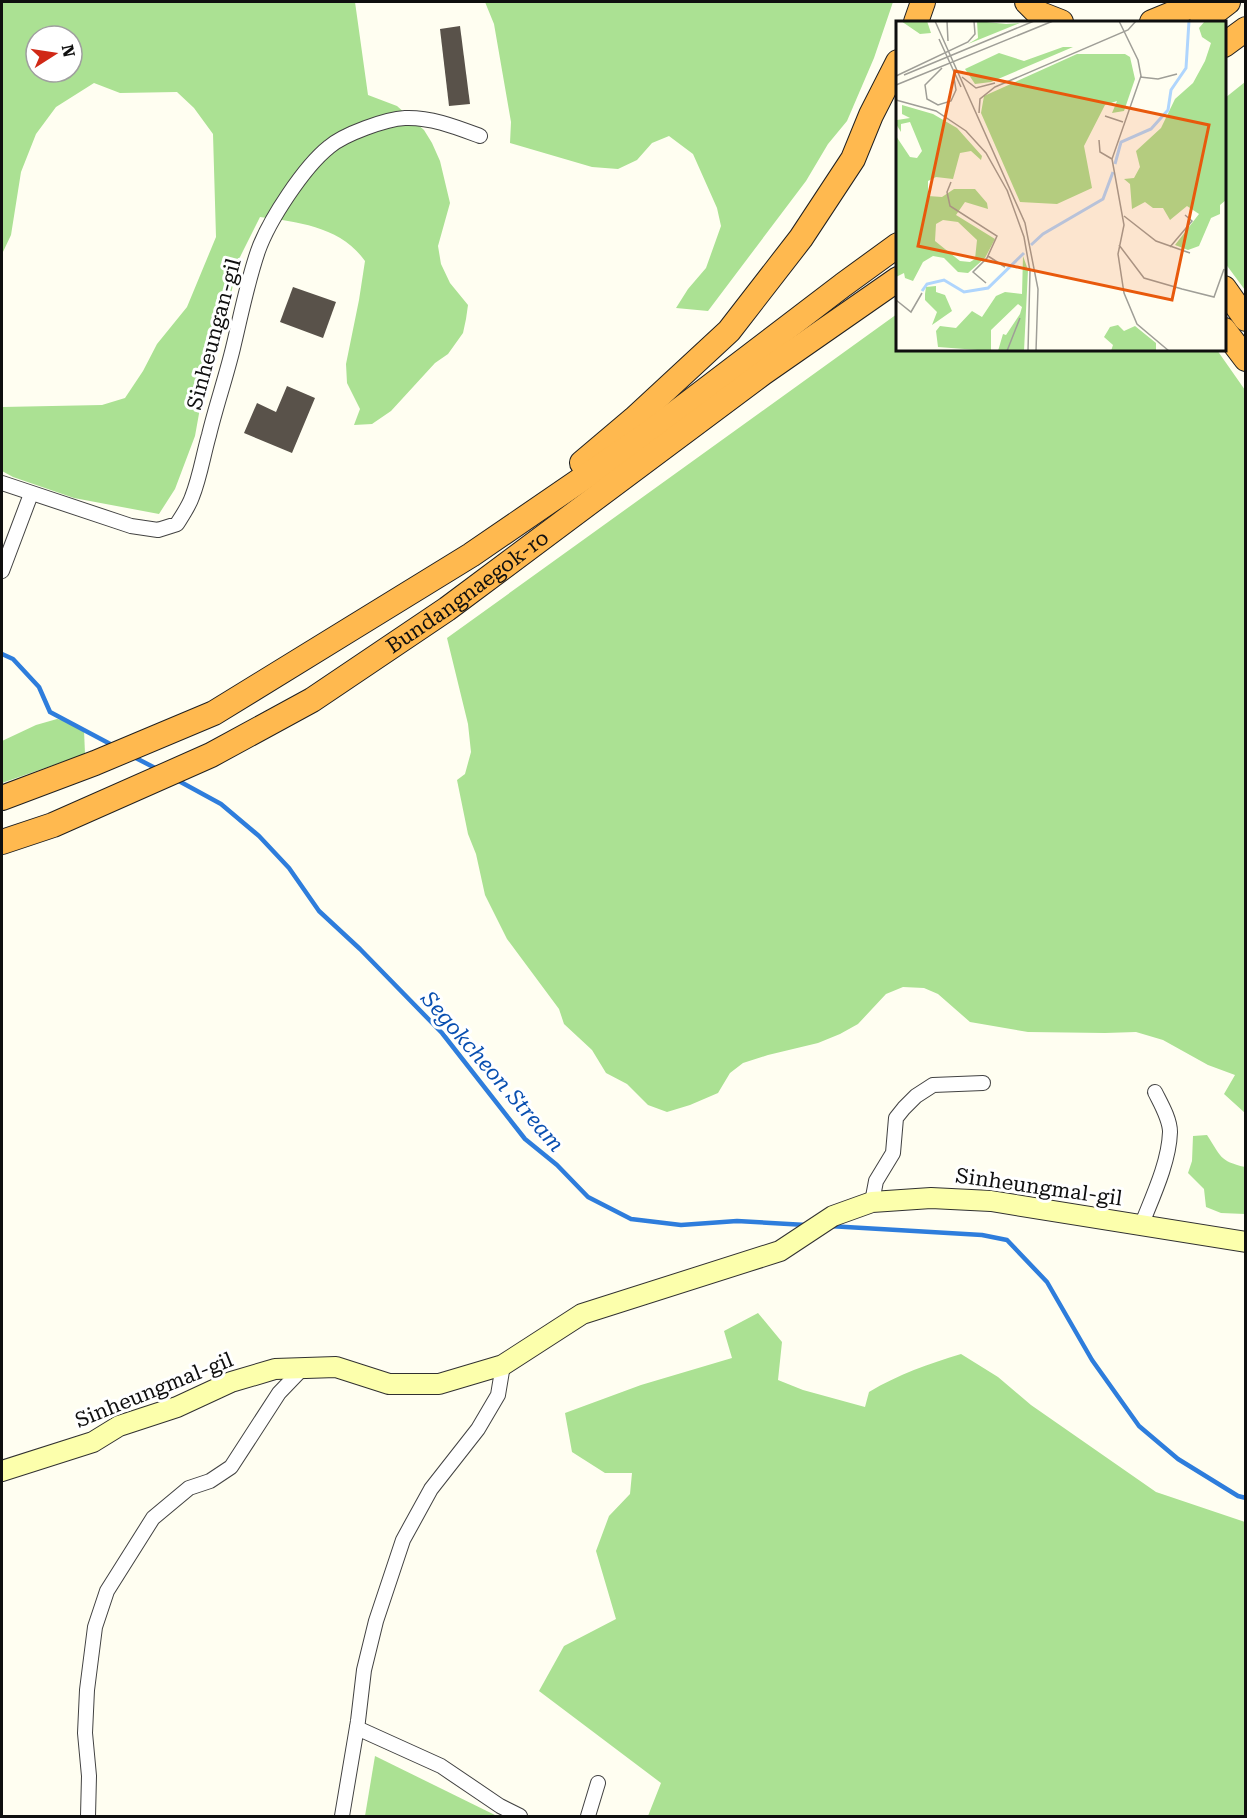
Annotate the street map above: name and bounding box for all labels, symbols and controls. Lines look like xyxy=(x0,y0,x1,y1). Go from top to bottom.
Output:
inset map xyxy=(896,21,1226,351)
north arrow xyxy=(24,24,84,84)
text: N xyxy=(58,43,79,59)
street label: Sinheungan-gil xyxy=(182,255,246,412)
street label: Bundangnaegok-ro xyxy=(382,525,553,658)
water label: Segokcheon Stream xyxy=(416,985,569,1157)
street label: Sinheungmal-gil xyxy=(954,1163,1124,1211)
street label: Sinheungmal-gil xyxy=(72,1347,237,1433)

